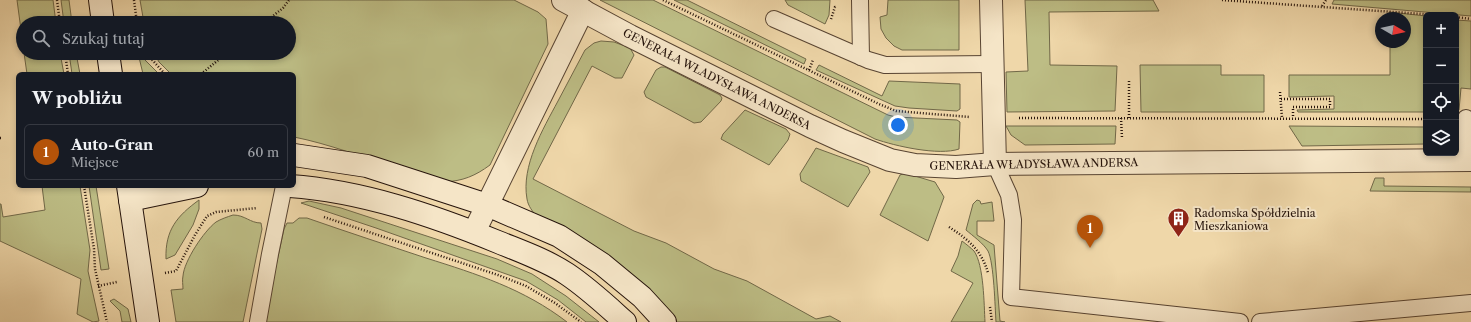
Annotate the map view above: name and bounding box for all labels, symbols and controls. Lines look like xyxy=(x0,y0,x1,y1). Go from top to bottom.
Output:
north arrow xyxy=(1375,12,1411,48)
map controls xyxy=(1423,12,1459,156)
button: + xyxy=(1423,12,1459,48)
search box xyxy=(16,16,296,60)
street label: GENERAŁA WŁADYSŁAWA ANDERSA xyxy=(621,25,814,133)
icon: search xyxy=(30,27,52,49)
text: Szukaj tutaj xyxy=(62,29,144,48)
button: − xyxy=(1423,48,1459,84)
button: locate xyxy=(1423,84,1459,120)
text: W pobliżu xyxy=(32,88,122,108)
your location xyxy=(888,115,908,135)
button: layers xyxy=(1423,120,1459,156)
text: Auto-Gran xyxy=(71,135,153,154)
text: 1 xyxy=(43,144,49,160)
text: 60 m xyxy=(248,144,279,160)
text: Miejsce xyxy=(71,154,119,170)
street label: GENERAŁA WŁADYSŁAWA ANDERSA xyxy=(929,155,1139,173)
building icon: Radomska Spółdzielnia Mieszkaniowa xyxy=(1166,206,1192,239)
place label: Radomska Spółdzielnia Mieszkaniowa xyxy=(1194,206,1316,233)
pin: 1 xyxy=(1077,215,1103,248)

